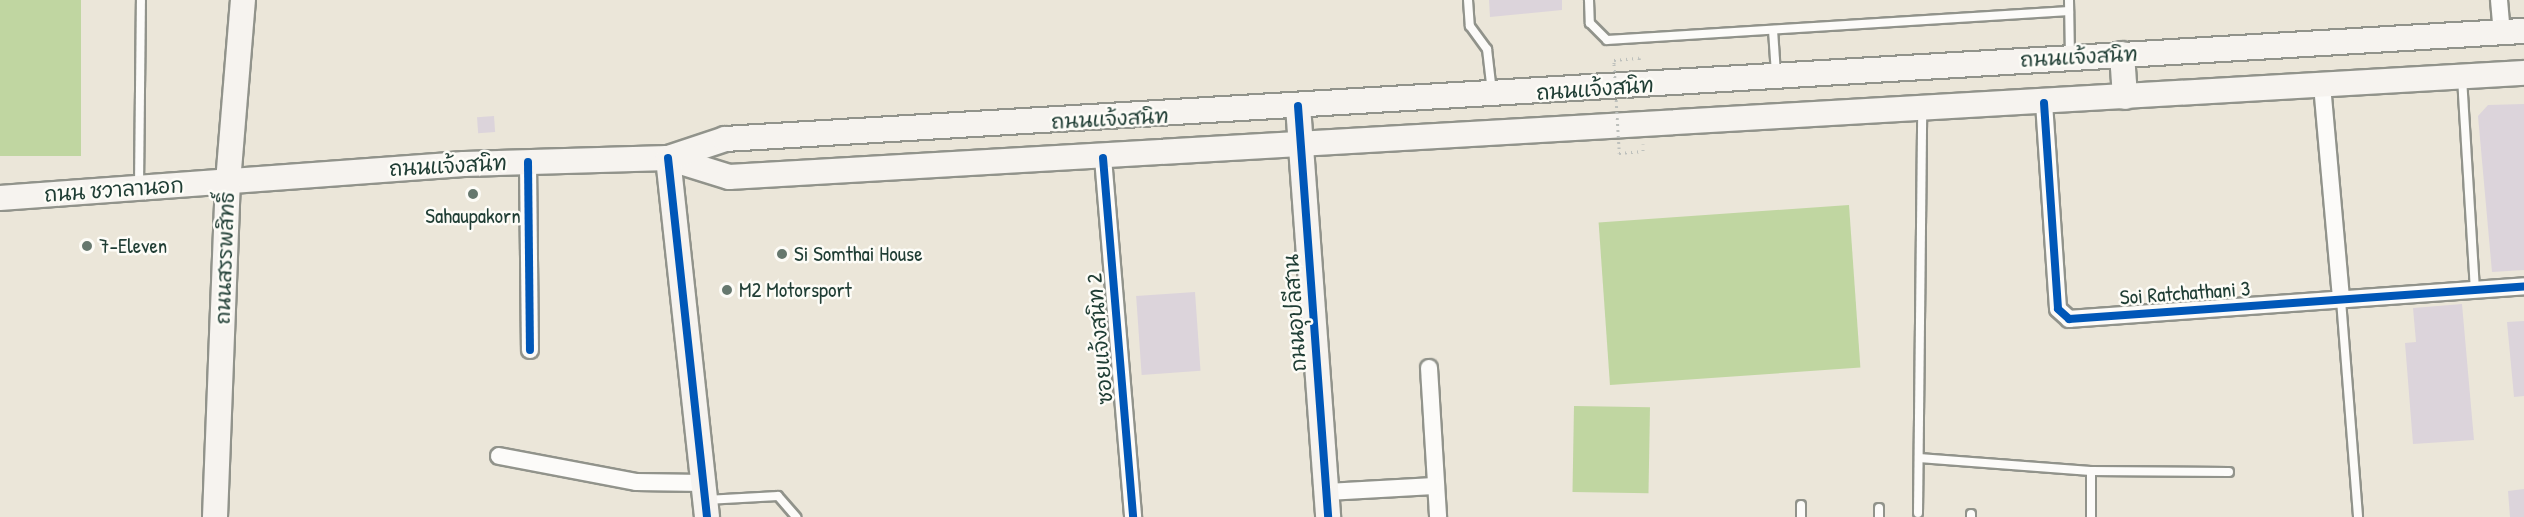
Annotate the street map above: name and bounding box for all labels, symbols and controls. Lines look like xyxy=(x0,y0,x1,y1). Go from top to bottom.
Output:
street label: ถนนแจ้งสนิท xyxy=(2019,41,2139,73)
street label: ถนนแจ้งสนิท xyxy=(1535,72,1655,106)
street label: ถนนแจ้งสนิท xyxy=(1050,103,1170,135)
street label: ถนนแจ้งสนิท xyxy=(388,150,508,182)
street label: ถนน ชวาลานอก xyxy=(43,173,185,207)
marker: Sahaupakorn xyxy=(466,187,480,201)
street label: ถนนสรรพสิทธิ์ xyxy=(210,191,240,325)
place label: Sahaupakorn xyxy=(425,203,521,229)
place label: 7-Eleven xyxy=(99,233,167,259)
marker: 7-Eleven xyxy=(80,239,94,253)
place label: Si Somthai House xyxy=(794,241,922,267)
marker: Si Somthai House xyxy=(775,247,789,261)
street label: ถนนอุปลีสาน xyxy=(1278,253,1312,373)
street label: ซอยแจ้งสนิท 2 xyxy=(1082,273,1118,405)
street label: Soi Ratchathani 3 xyxy=(2119,276,2251,310)
place label: M2 Motorsport xyxy=(739,277,852,303)
marker: M2 Motorsport xyxy=(720,283,734,297)

